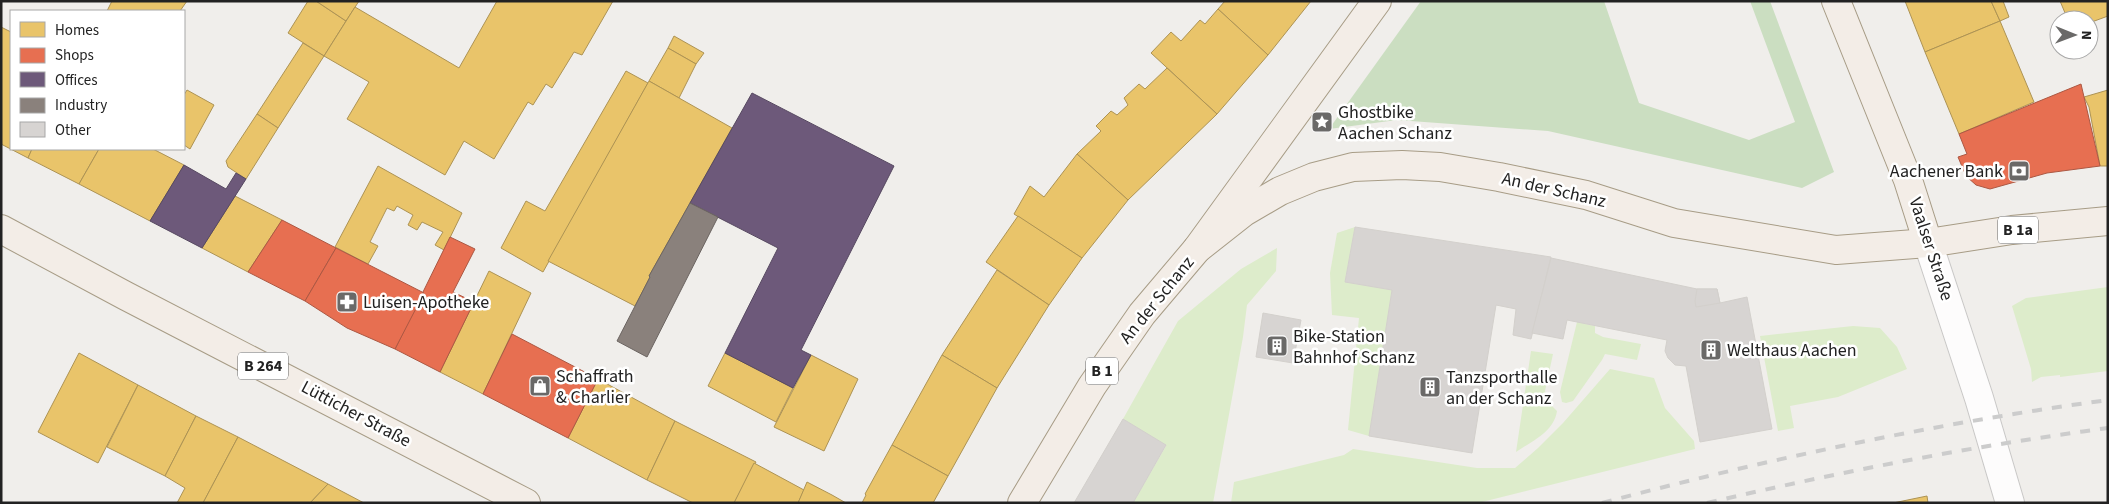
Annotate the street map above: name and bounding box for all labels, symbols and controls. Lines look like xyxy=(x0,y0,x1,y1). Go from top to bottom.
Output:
legend xyxy=(10,10,185,150)
north arrow xyxy=(2049,10,2099,60)
text: Homes xyxy=(55,20,99,41)
text: N xyxy=(2076,30,2096,40)
text: Shops xyxy=(55,45,94,66)
text: Offices xyxy=(55,70,98,91)
text: Industry xyxy=(55,95,107,116)
place label: Ghostbike Aachen Schanz xyxy=(1338,100,1452,146)
place icon: Ghostbike Aachen Schanz xyxy=(1310,110,1334,134)
text: Other xyxy=(55,120,92,141)
place label: Aachener Bank xyxy=(1890,159,2003,184)
bank icon: Aachener Bank xyxy=(2007,159,2031,183)
street label: An der Schanz xyxy=(1499,166,1609,214)
street label: Vaalser Straße xyxy=(1903,194,1959,304)
road number: B 1a xyxy=(1998,216,2038,244)
street label: An der Schanz xyxy=(1114,251,1200,349)
pharmacy icon: Luisen-Apotheke xyxy=(335,290,359,314)
place label: Luisen-Apotheke xyxy=(363,290,489,315)
place label: Bike-Station Bahnhof Schanz xyxy=(1293,324,1415,370)
building icon: Bike-Station Bahnhof Schanz xyxy=(1265,334,1289,358)
building icon: Welthaus Aachen xyxy=(1699,338,1723,362)
place label: Welthaus Aachen xyxy=(1727,338,1857,363)
road number: B 264 xyxy=(238,352,288,380)
road number: B 1 xyxy=(1086,358,1118,384)
place label: Schaffrath & Charlier xyxy=(556,364,634,410)
place label: Tanzsporthalle an der Schanz xyxy=(1446,365,1558,411)
shop icon: Schaffrath & Charlier xyxy=(528,374,552,398)
street label: Lütticher Straße xyxy=(297,375,415,453)
building icon: Tanzsporthalle an der Schanz xyxy=(1418,375,1442,399)

